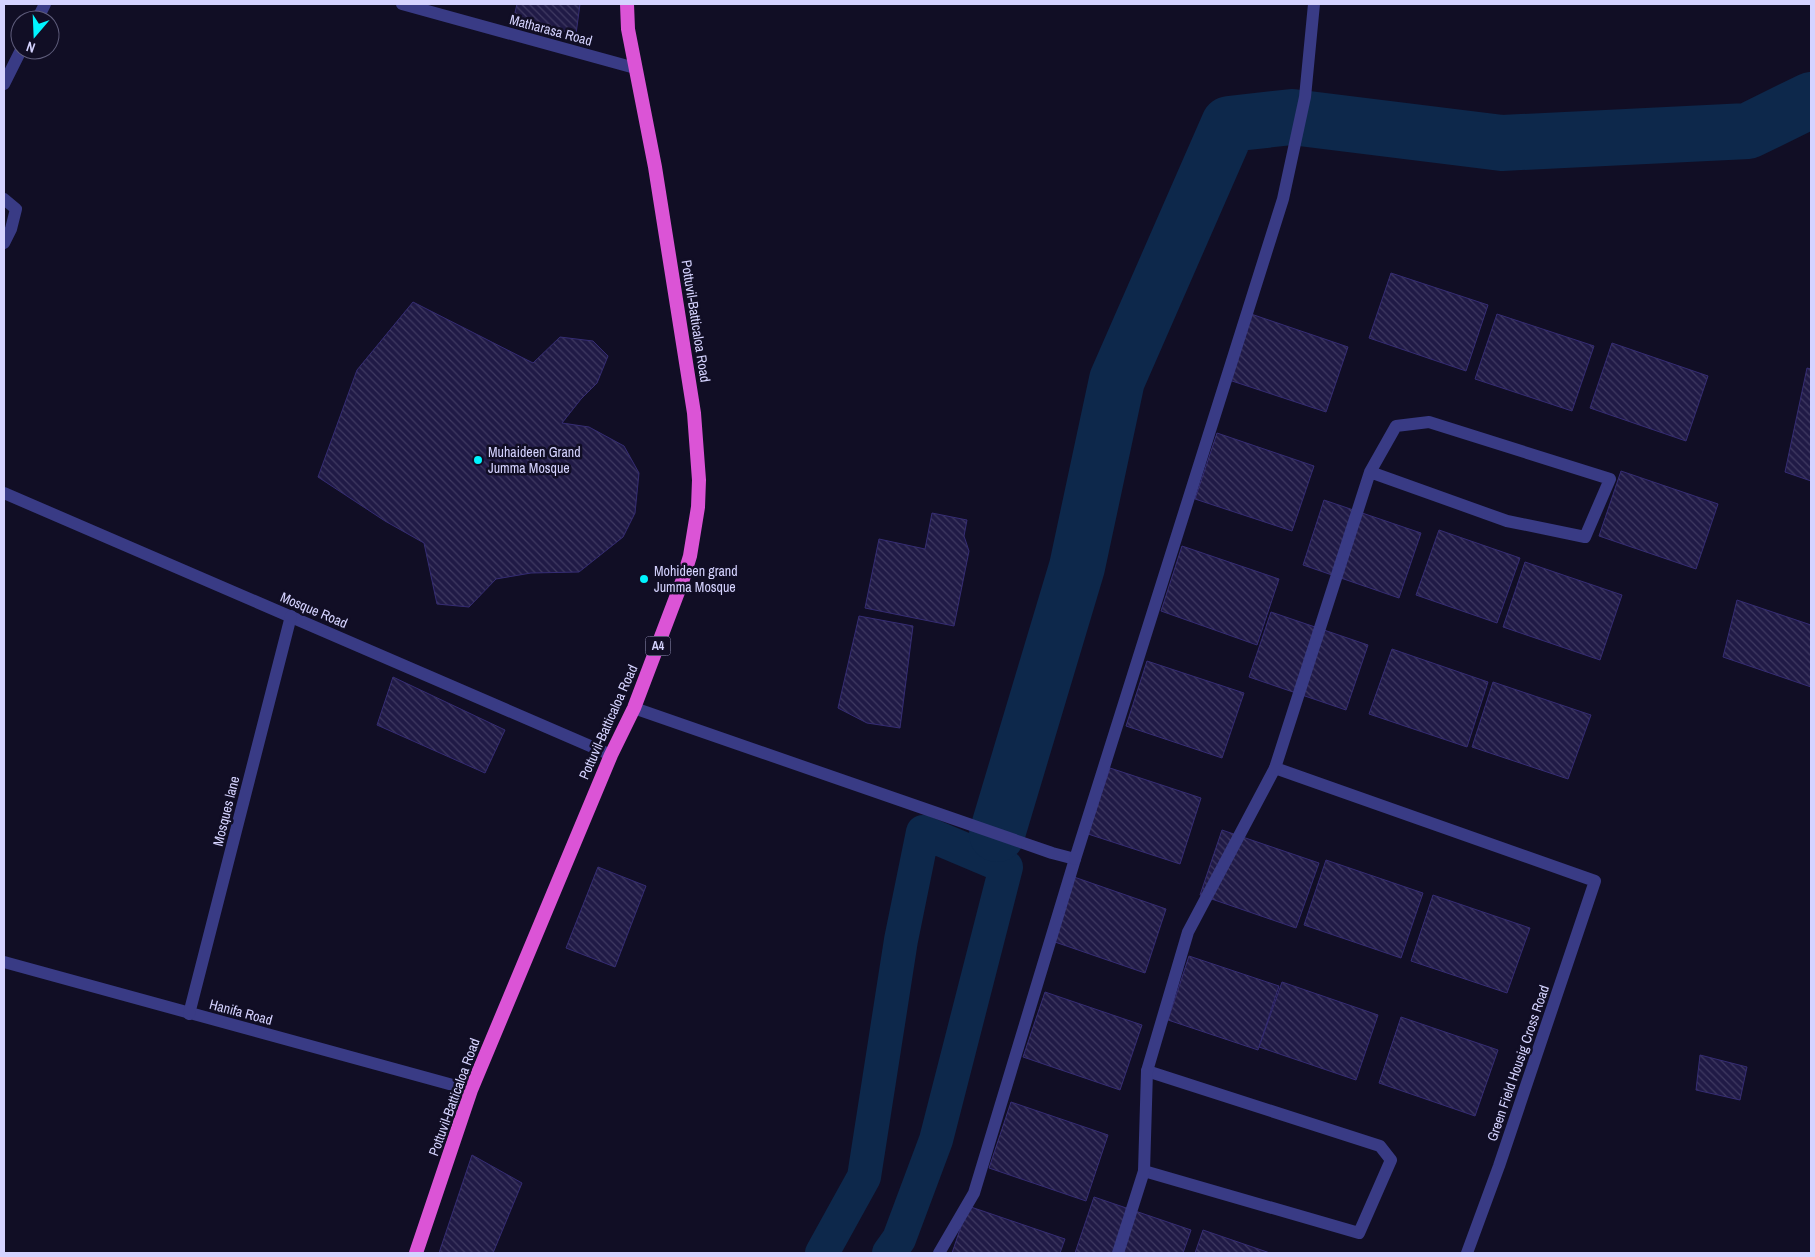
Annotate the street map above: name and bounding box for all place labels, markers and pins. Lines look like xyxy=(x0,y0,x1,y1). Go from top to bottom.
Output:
place label: Muhaideen Grand Jumma Mosque xyxy=(488,443,581,477)
marker: Muhaideen Grand Jumma Mosque xyxy=(472,454,484,466)
place label: Mohideen grand Jumma Mosque xyxy=(654,562,738,596)
marker: Mohideen grand Jumma Mosque xyxy=(638,573,650,585)

